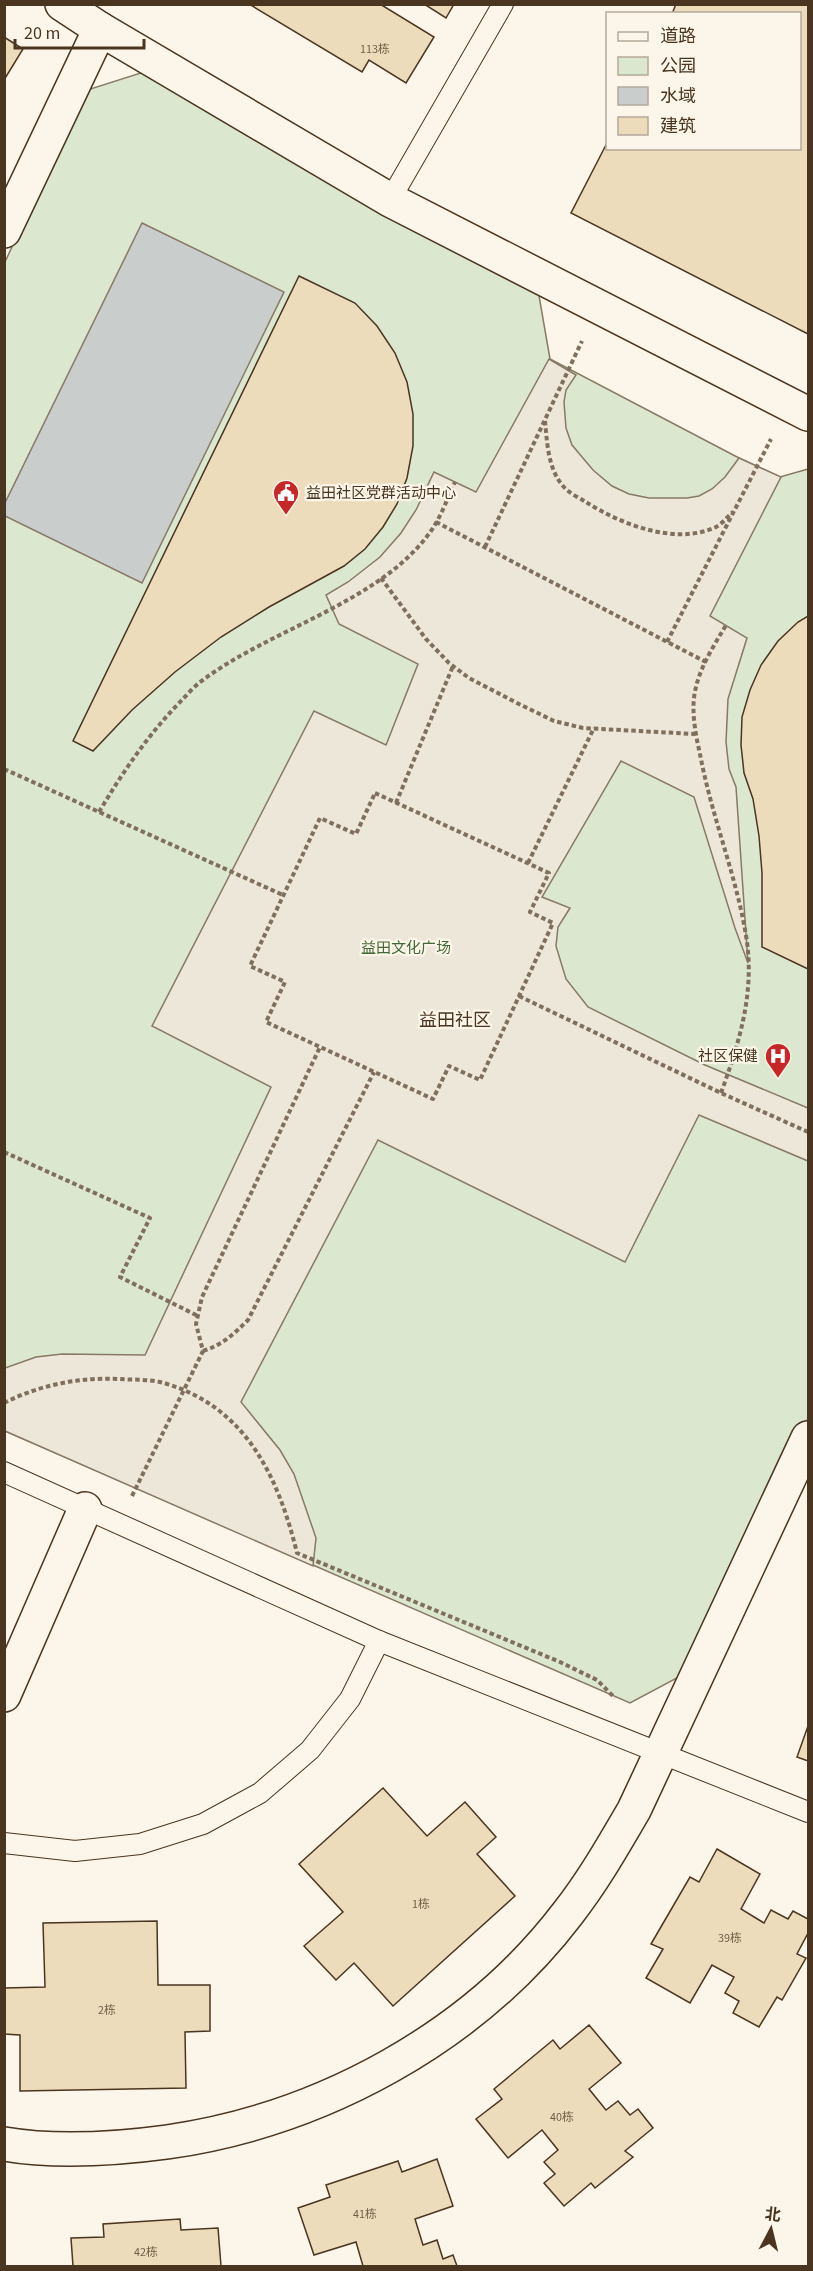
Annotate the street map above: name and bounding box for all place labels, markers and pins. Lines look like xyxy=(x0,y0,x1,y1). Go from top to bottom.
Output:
public building icon: 益田社区党群活动中心 xyxy=(271,478,301,516)
place label: 益田社区党群活动中心 xyxy=(306,483,456,504)
hospital icon: 社区保健 xyxy=(763,1041,793,1079)
place label: 社区保健 xyxy=(698,1046,758,1067)

